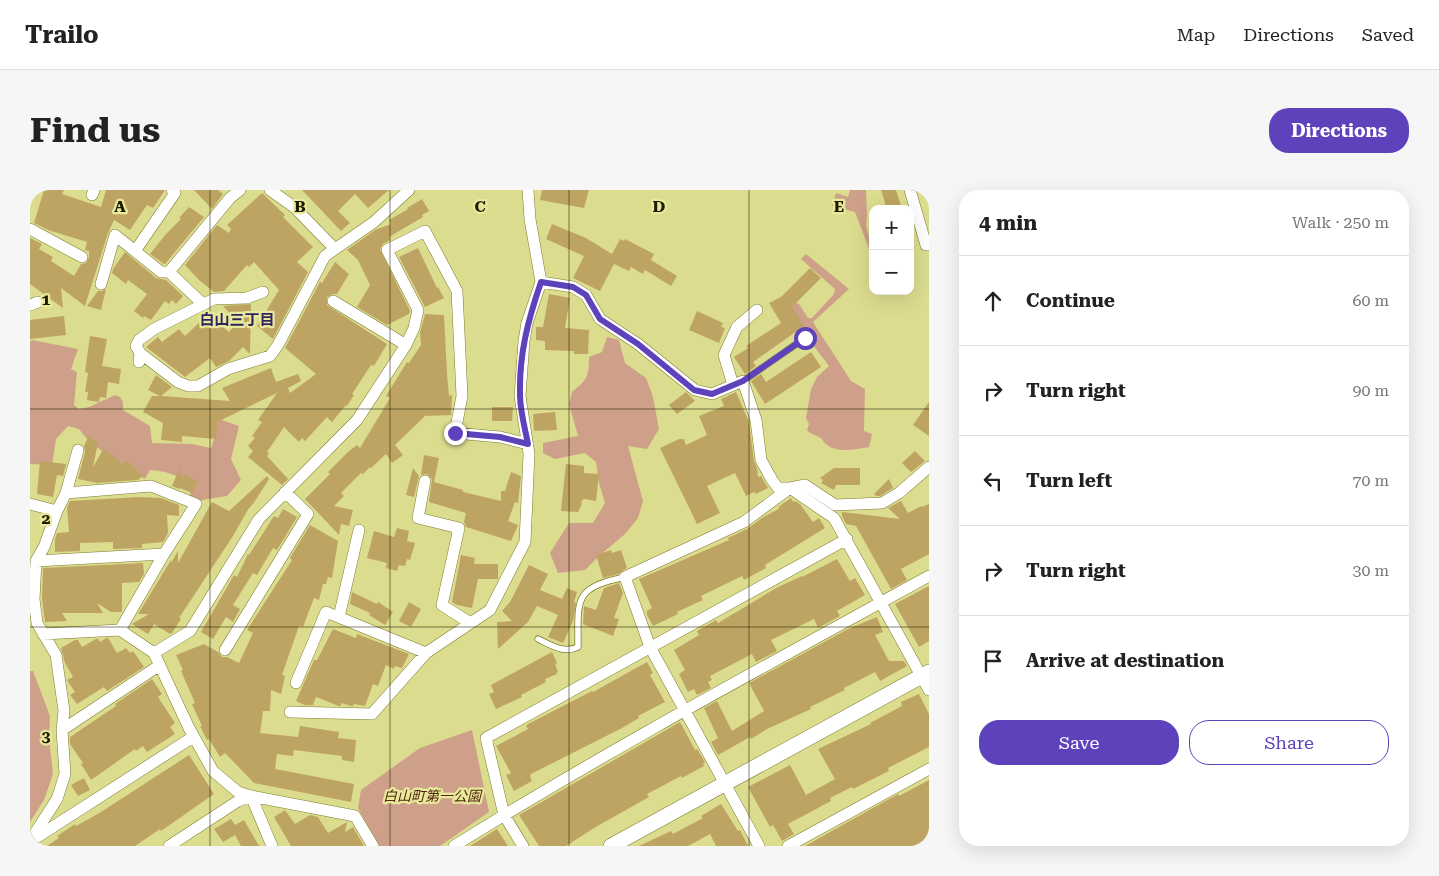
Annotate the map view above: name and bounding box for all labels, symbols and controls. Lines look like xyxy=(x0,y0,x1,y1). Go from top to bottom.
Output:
text: Trailo xyxy=(25,21,99,49)
text: Map xyxy=(1177,24,1215,45)
text: Directions xyxy=(1243,24,1334,45)
text: Saved xyxy=(1362,24,1414,45)
button: Directions xyxy=(1269,108,1409,153)
text: Find us xyxy=(30,110,160,151)
text: A xyxy=(114,197,126,216)
text: B xyxy=(294,197,306,216)
text: C xyxy=(474,197,486,216)
text: D xyxy=(653,197,666,216)
text: E xyxy=(834,197,844,216)
map controls xyxy=(869,205,914,295)
button: + xyxy=(869,205,914,250)
text: 4 min xyxy=(979,211,1037,235)
text: Walk · 250 m xyxy=(1292,213,1389,232)
button: − xyxy=(869,250,914,295)
icon: ahead xyxy=(979,287,1007,315)
text: Continue xyxy=(1026,289,1115,312)
text: 1 xyxy=(42,290,51,309)
text: 60 m xyxy=(1352,291,1389,310)
district label: 白山三丁目 xyxy=(199,311,275,329)
route start xyxy=(794,327,817,350)
icon: right xyxy=(979,377,1007,405)
text: Turn right xyxy=(1026,379,1126,402)
text: 90 m xyxy=(1352,381,1389,400)
route end xyxy=(444,422,467,445)
icon: left xyxy=(979,467,1007,495)
text: Turn left xyxy=(1026,469,1112,492)
text: 70 m xyxy=(1352,471,1389,490)
text: 2 xyxy=(42,509,51,528)
icon: right xyxy=(979,557,1007,585)
text: Turn right xyxy=(1026,559,1126,582)
text: 30 m xyxy=(1352,561,1389,580)
icon: arrive xyxy=(979,647,1007,675)
text: Arrive at destination xyxy=(1026,649,1224,672)
button: Save xyxy=(979,720,1179,765)
button: Share xyxy=(1189,720,1389,765)
text: 3 xyxy=(42,727,51,746)
park label: 白山町第一公園 xyxy=(383,788,483,804)

